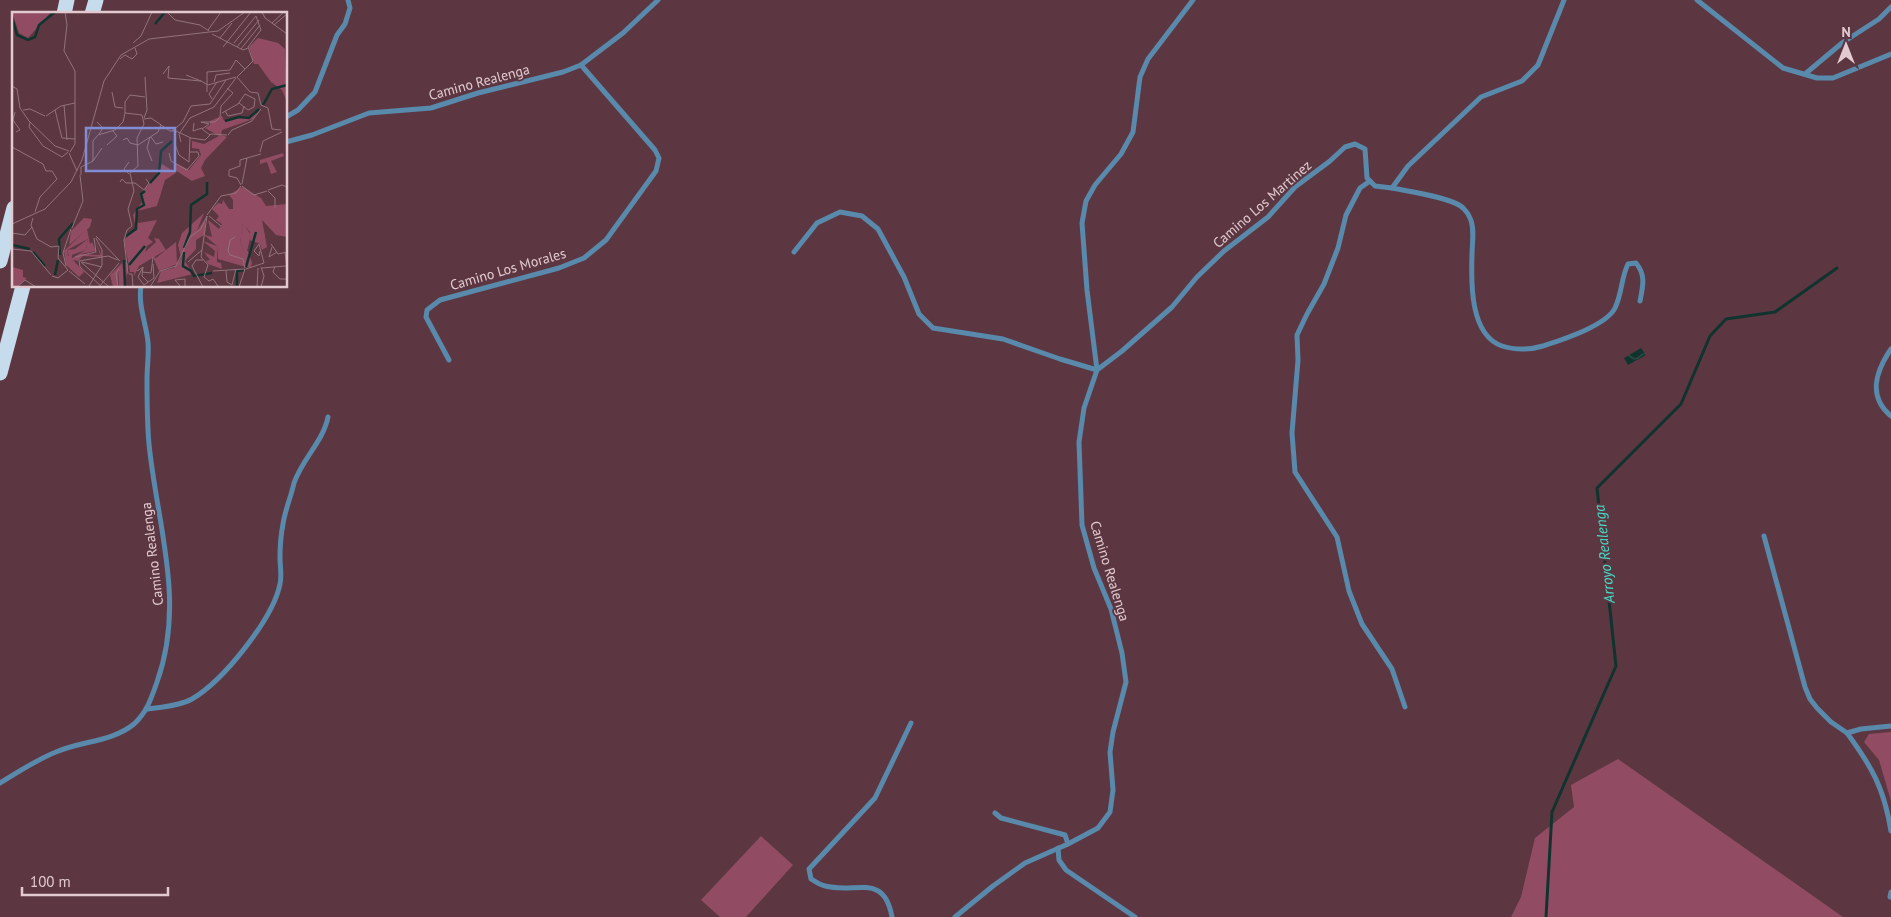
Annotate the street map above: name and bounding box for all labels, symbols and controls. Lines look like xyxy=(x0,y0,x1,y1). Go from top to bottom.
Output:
inset map xyxy=(12,12,288,288)
north arrow xyxy=(1821,20,1871,70)
text: N xyxy=(1841,23,1851,41)
street label: Camino Realenga xyxy=(427,60,531,104)
street label: Camino Los Martinez xyxy=(1209,156,1315,252)
street label: Camino Los Morales xyxy=(448,244,568,294)
street label: Camino Realenga xyxy=(137,501,167,607)
water label: Arroyo Realenga xyxy=(1589,503,1619,605)
street label: Camino Realenga xyxy=(1086,519,1134,623)
scale bar xyxy=(22,864,169,896)
text: 100 m xyxy=(30,872,71,891)

